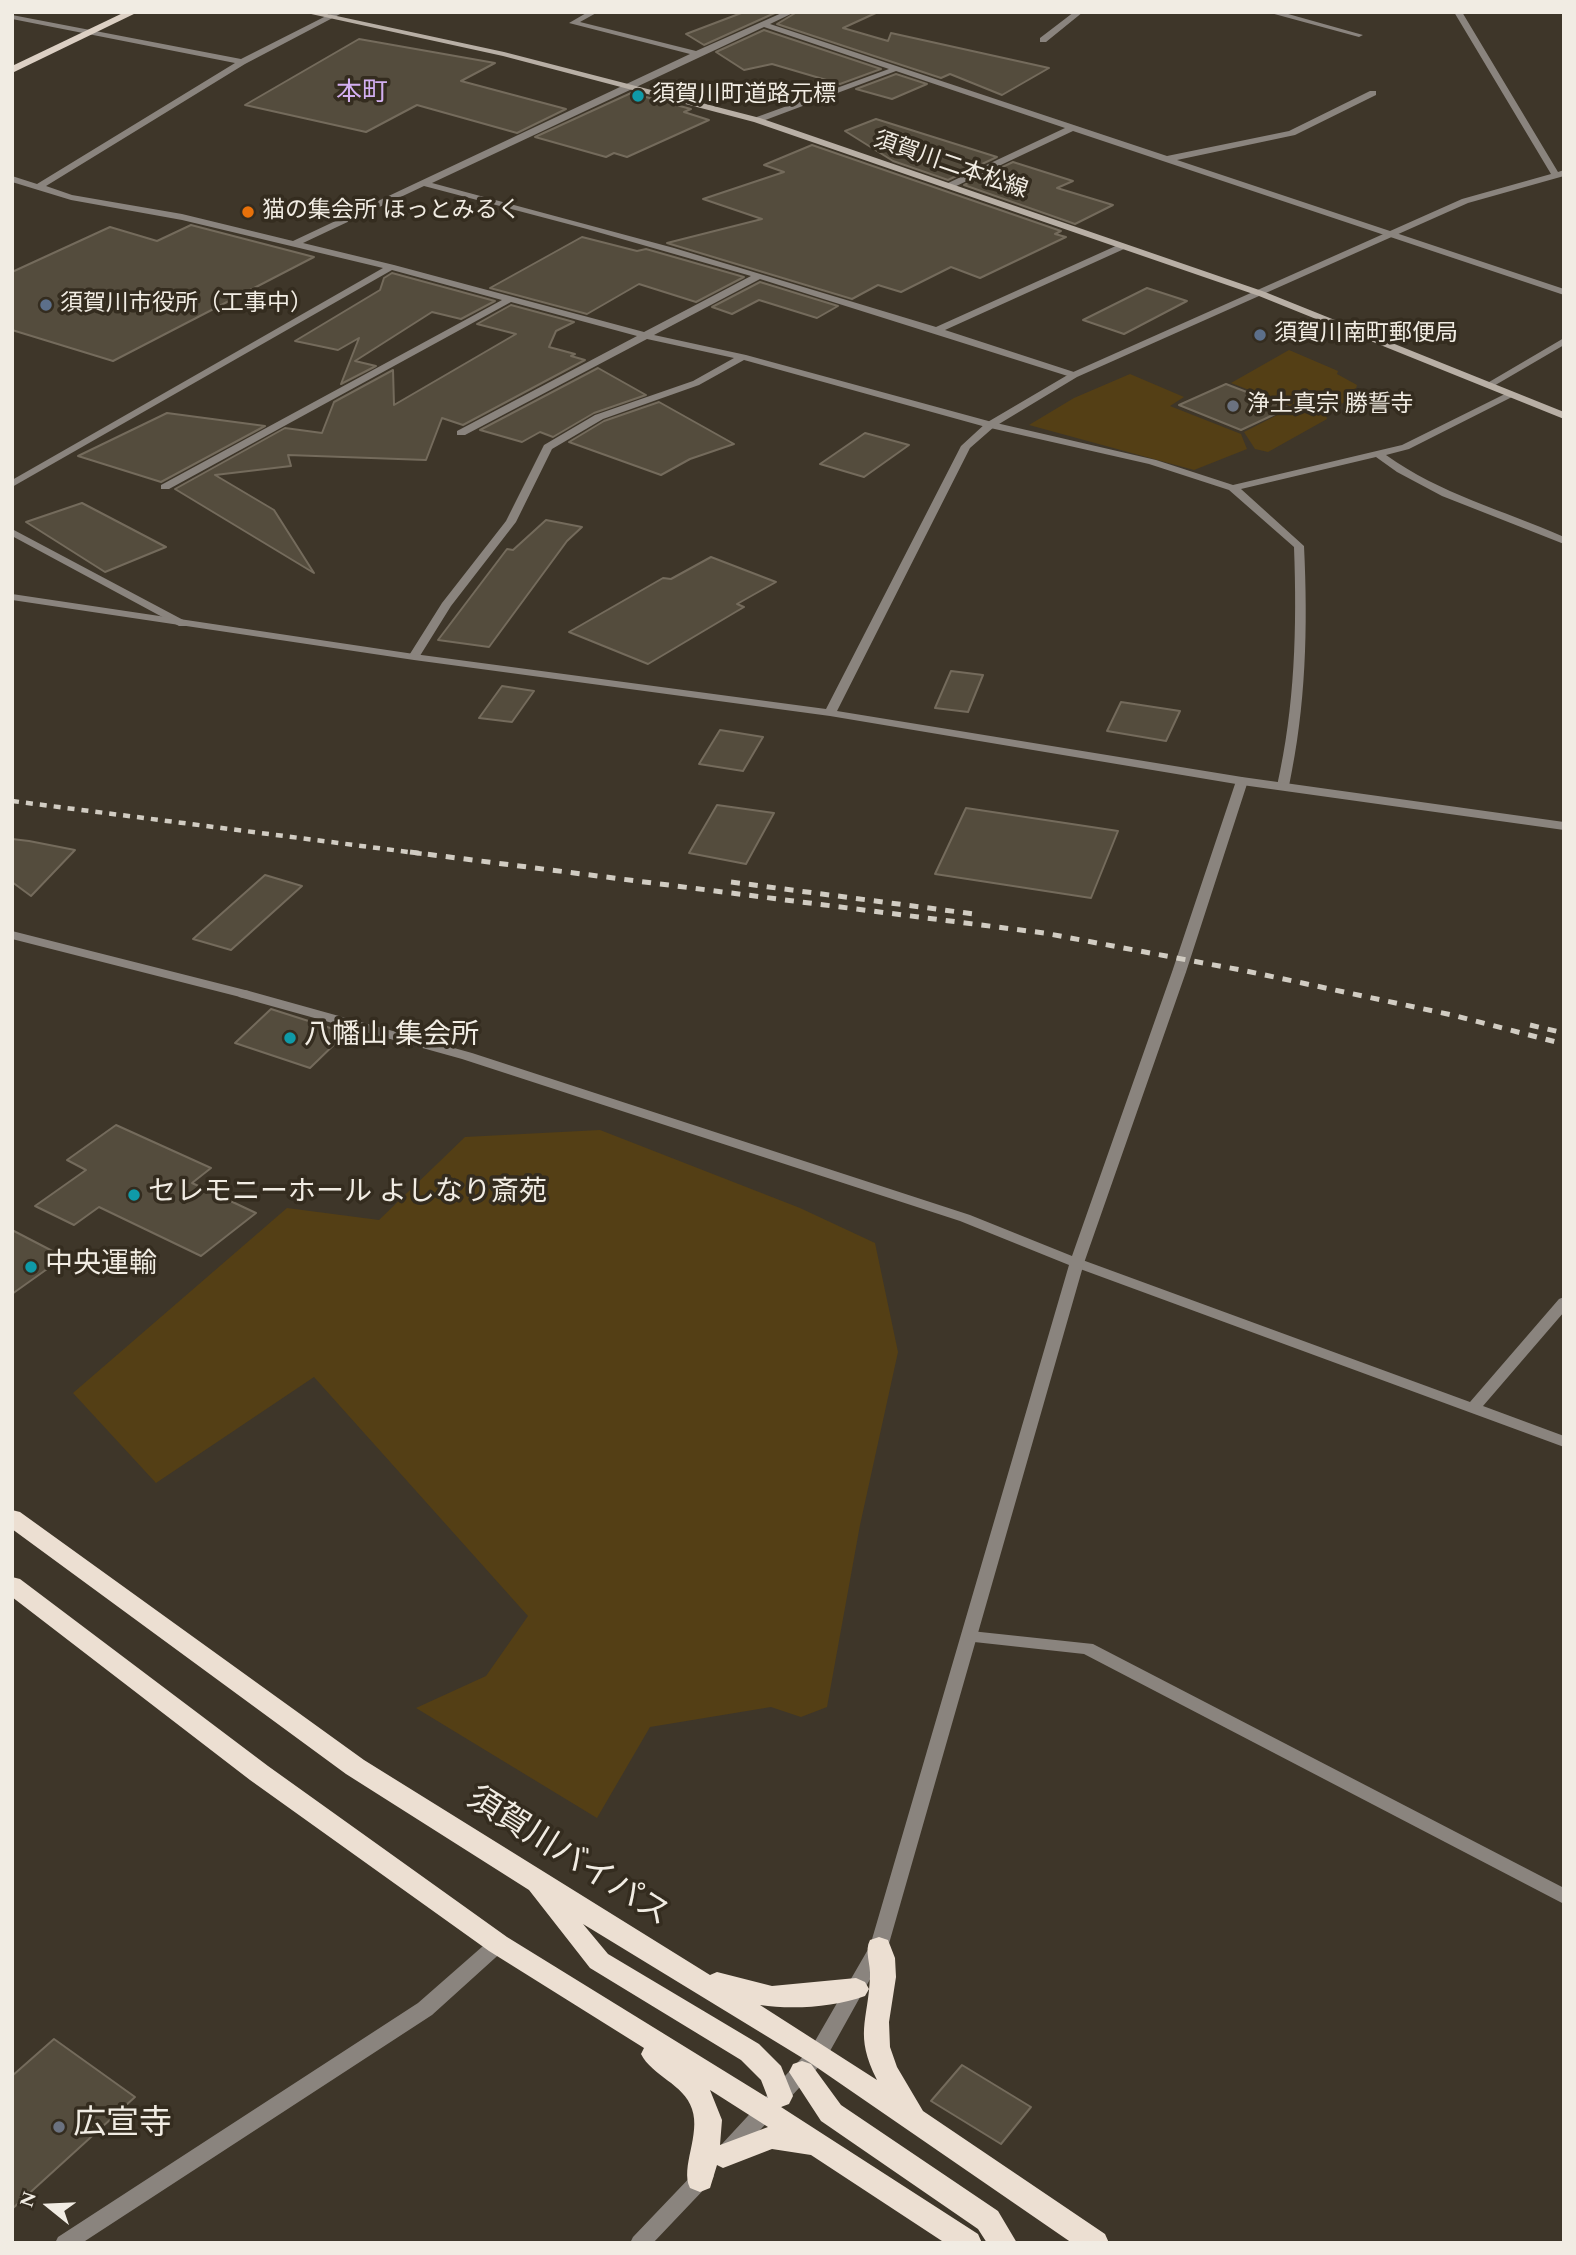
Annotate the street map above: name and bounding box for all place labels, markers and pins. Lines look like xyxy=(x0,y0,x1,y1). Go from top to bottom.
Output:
place label: 須賀川町道路元標 xyxy=(652,82,836,110)
marker: 須賀川町道路元標 xyxy=(630,88,646,104)
place label: 猫の集会所 ほっとみるく xyxy=(262,198,521,226)
marker: 猫の集会所 ほっとみるく xyxy=(240,204,256,220)
place label: 須賀川市役所（工事中） xyxy=(60,291,313,319)
marker: 須賀川市役所（工事中） xyxy=(38,297,54,313)
place label: 須賀川南町郵便局 xyxy=(1274,321,1458,349)
marker: 須賀川南町郵便局 xyxy=(1252,327,1268,343)
place label: 浄土真宗 勝誓寺 xyxy=(1247,392,1414,420)
marker: 浄土真宗 勝誓寺 xyxy=(1225,398,1241,414)
place label: 八幡山 集会所 xyxy=(304,1021,479,1055)
marker: 八幡山 集会所 xyxy=(282,1030,298,1046)
place label: セレモニーホール よしなり斎苑 xyxy=(148,1178,547,1212)
marker: セレモニーホール よしなり斎苑 xyxy=(126,1187,142,1203)
place label: 中央運輸 xyxy=(45,1250,157,1284)
marker: 中央運輸 xyxy=(23,1259,39,1275)
place label: 広宣寺 xyxy=(73,2107,172,2147)
marker: 広宣寺 xyxy=(51,2119,67,2135)

